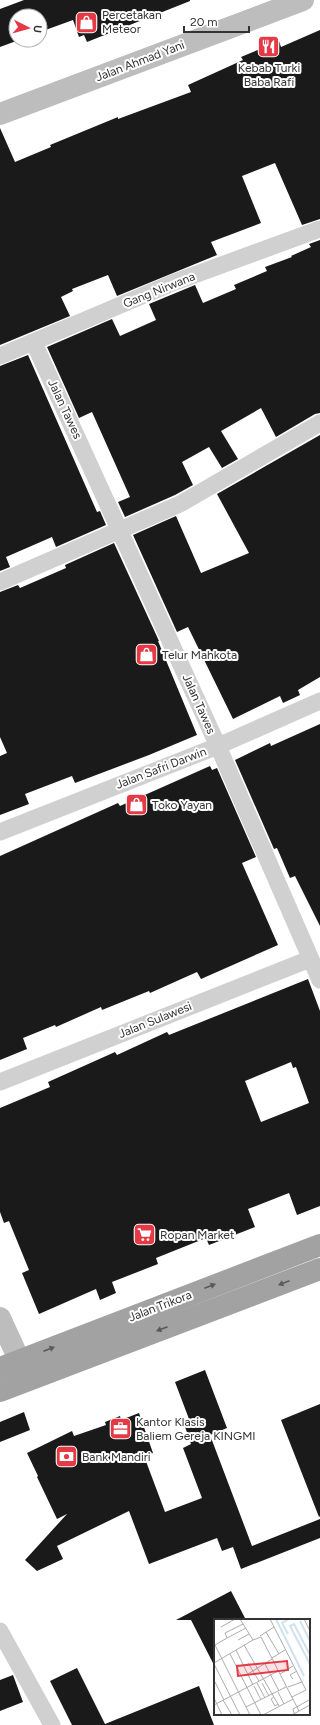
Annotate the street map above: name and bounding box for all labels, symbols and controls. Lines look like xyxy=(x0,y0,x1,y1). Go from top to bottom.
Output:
north arrow xyxy=(8,8,48,48)
place label: Percetakan Meteor xyxy=(102,8,162,36)
scale bar xyxy=(184,8,249,34)
shop icon: Percetakan Meteor xyxy=(74,9,100,35)
text: 20 m xyxy=(190,15,218,29)
text: U xyxy=(31,24,44,34)
restaurant icon: Kebab Turki Baba Rafi xyxy=(256,34,282,60)
street label: Jalan Ahmad Yani xyxy=(94,38,186,84)
place label: Kebab Turki Baba Rafi xyxy=(238,61,300,89)
street label: Gang Nirwana xyxy=(121,269,197,311)
street label: Jalan Tawes xyxy=(45,377,85,441)
shop icon: Telur Mahkota xyxy=(133,642,159,668)
place label: Telur Mahkota xyxy=(162,648,237,662)
street label: Jalan Tawes xyxy=(180,672,219,736)
street label: Jalan Safri Darwin xyxy=(114,744,208,792)
shop icon: Toko Yayan xyxy=(124,792,150,818)
place label: Toko Yayan xyxy=(152,798,212,812)
street label: Jalan Sulawesi xyxy=(116,999,194,1041)
supermarket icon: Ropan Market xyxy=(131,1222,157,1248)
place label: Ropan Market xyxy=(160,1228,235,1242)
one-way arrow xyxy=(277,1280,289,1286)
one-way arrow xyxy=(204,1283,216,1289)
street label: Jalan Trikora xyxy=(126,1288,194,1324)
one-way arrow xyxy=(157,1326,168,1332)
one-way arrow xyxy=(44,1346,56,1352)
place label: Kantor Klasis Baliem Gereja KINGMI xyxy=(136,1415,256,1443)
office icon: Kantor Klasis Baliem Gereja KINGMI xyxy=(108,1416,134,1442)
bank icon: Bank Mandiri xyxy=(53,1444,79,1470)
place label: Bank Mandiri xyxy=(82,1450,151,1464)
inset map xyxy=(214,1619,310,1715)

